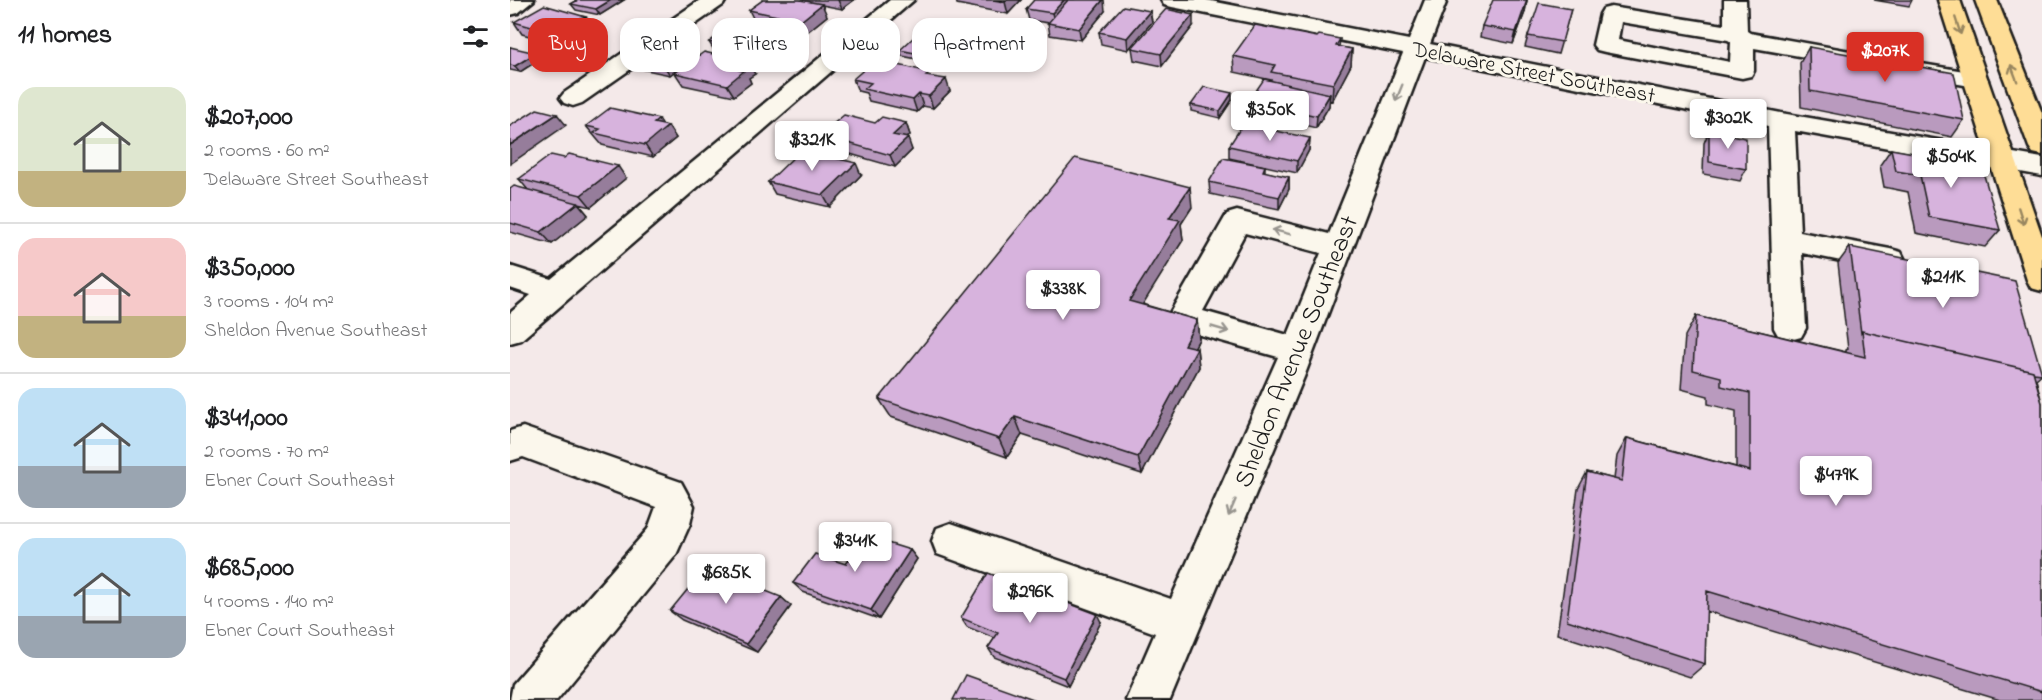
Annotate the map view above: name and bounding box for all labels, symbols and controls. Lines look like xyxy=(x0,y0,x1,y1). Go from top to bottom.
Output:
one-way arrow xyxy=(1953,16,1964,35)
text: 11 homes xyxy=(18,17,112,55)
chip: Buy xyxy=(528,18,608,72)
chip: Rent xyxy=(620,18,700,72)
chip: Filters xyxy=(712,18,809,72)
chip: New xyxy=(821,18,900,72)
chip: Apartment xyxy=(912,18,1047,72)
icon: filters xyxy=(459,20,492,53)
pin: $207K xyxy=(1843,32,1927,83)
street label: Delaware Street Southeast xyxy=(1408,34,1658,113)
text: $207K xyxy=(1861,37,1909,66)
one-way arrow xyxy=(2008,64,2019,83)
one-way arrow xyxy=(1393,83,1404,102)
pin: $350K xyxy=(1228,91,1312,142)
text: $350K xyxy=(1245,96,1295,125)
text: $207,000 xyxy=(204,99,293,137)
pin: $302K xyxy=(1686,99,1770,150)
text: $302K xyxy=(1704,104,1752,133)
icon: home xyxy=(66,111,138,183)
pin: $321K xyxy=(770,121,854,172)
text: $321K xyxy=(789,126,835,155)
text: 2 rooms · 60 m² xyxy=(204,137,330,166)
pin: $504K xyxy=(1909,138,1993,189)
text: $504K xyxy=(1926,143,1976,172)
text: Delaware Street Southeast xyxy=(204,166,429,195)
one-way arrow xyxy=(2016,206,2027,225)
street label: Sheldon Avenue Southeast xyxy=(1226,210,1370,494)
one-way arrow xyxy=(1272,226,1291,238)
text: $350,000 xyxy=(204,250,295,288)
pin: $211K xyxy=(1901,258,1985,309)
icon: home xyxy=(66,262,138,334)
text: $211K xyxy=(1921,263,1965,292)
pin: $338K xyxy=(1021,270,1105,321)
text: $338K xyxy=(1040,275,1086,304)
text: 3 rooms · 104 m² xyxy=(204,288,334,317)
text: Sheldon Avenue Southeast xyxy=(204,317,427,346)
one-way arrow xyxy=(1210,323,1229,335)
text: $341,000 xyxy=(204,400,288,438)
icon: home xyxy=(66,412,138,484)
text: 2 rooms · 70 m² xyxy=(204,438,329,467)
pin: $479K xyxy=(1794,456,1878,507)
text: $479K xyxy=(1814,461,1858,490)
text: Ebner Court Southeast xyxy=(204,467,395,496)
one-way arrow xyxy=(1225,498,1237,516)
pin: $341K xyxy=(813,522,897,573)
text: $341K xyxy=(833,527,877,556)
text: $685,000 xyxy=(204,550,294,588)
pin: $685K xyxy=(684,554,768,605)
text: $685K xyxy=(701,559,751,588)
icon: home xyxy=(66,562,138,634)
pin: $296K xyxy=(988,573,1072,624)
text: $296K xyxy=(1007,578,1053,607)
text: 4 rooms · 140 m² xyxy=(204,588,334,617)
text: Ebner Court Southeast xyxy=(204,617,395,646)

